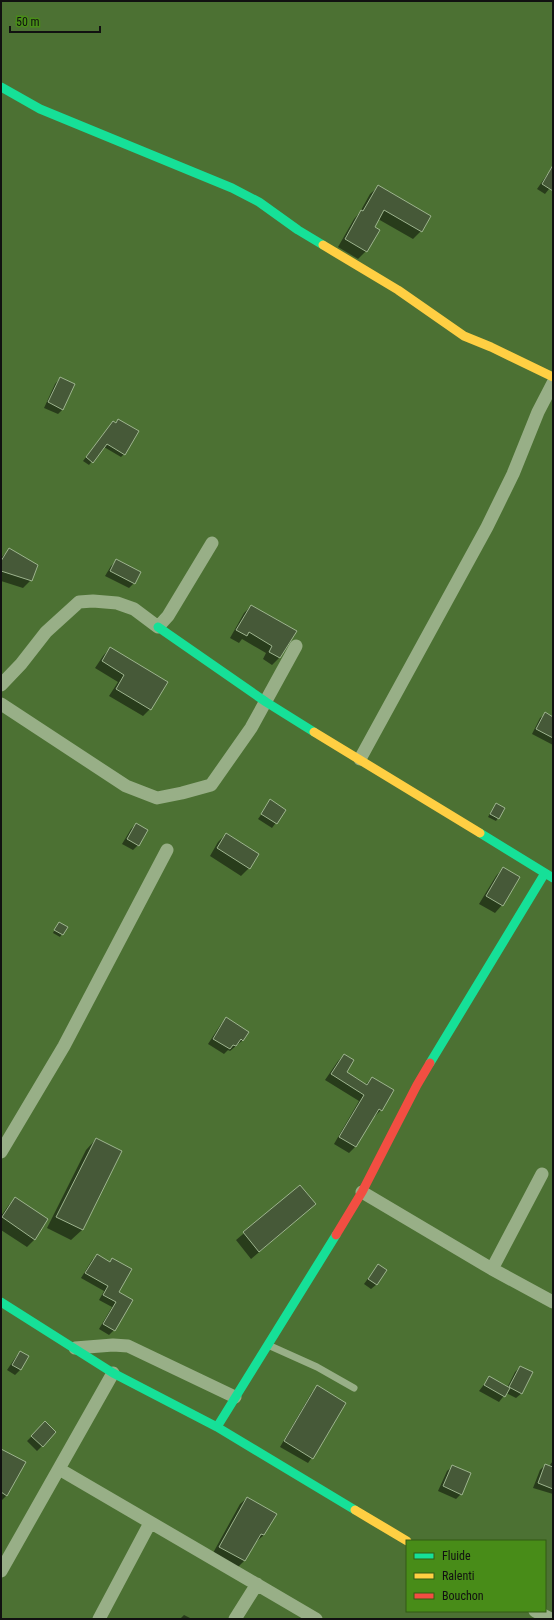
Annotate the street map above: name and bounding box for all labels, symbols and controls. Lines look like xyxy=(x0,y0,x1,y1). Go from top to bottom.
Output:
scale bar xyxy=(10,8,100,34)
text: 50 m xyxy=(16,15,40,29)
legend xyxy=(406,1540,546,1612)
text: Fluide xyxy=(442,1549,471,1563)
text: Ralenti xyxy=(442,1569,475,1583)
text: Bouchon xyxy=(442,1589,484,1603)

